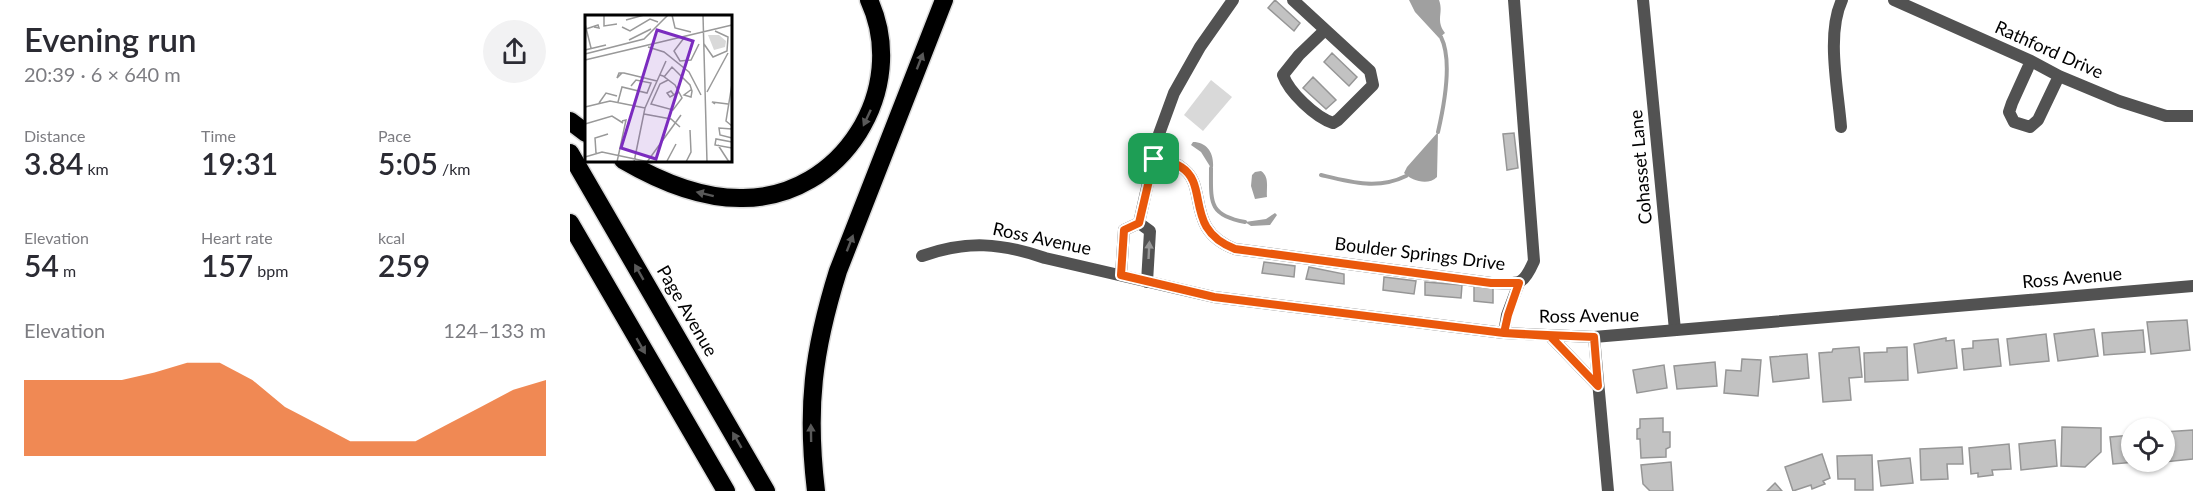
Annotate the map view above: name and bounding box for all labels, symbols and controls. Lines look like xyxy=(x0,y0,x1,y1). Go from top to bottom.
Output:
inset map xyxy=(585,15,732,162)
street label: Rathford Drive xyxy=(1992,15,2107,83)
text: Evening run xyxy=(24,19,197,59)
button: share xyxy=(483,20,546,83)
one-way arrow xyxy=(915,52,925,70)
text: 20:39 · 6 × 640 m xyxy=(24,62,181,86)
one-way arrow xyxy=(863,109,872,126)
street label: Cohasset Lane xyxy=(1624,109,1656,225)
text: Distance xyxy=(24,126,85,145)
text: Time xyxy=(201,126,236,145)
text: Pace xyxy=(378,126,411,145)
pin xyxy=(1128,133,1179,184)
icon: arrive xyxy=(1137,142,1170,175)
text: 3.84 xyxy=(24,145,83,181)
text: 19:31 xyxy=(201,145,278,181)
text: 5:05 xyxy=(378,145,438,181)
text: km xyxy=(83,159,109,178)
text: /km xyxy=(438,159,470,178)
one-way arrow xyxy=(696,188,714,198)
street label: Ross Avenue xyxy=(991,217,1093,259)
text: Elevation xyxy=(24,228,89,247)
text: Heart rate xyxy=(201,228,273,247)
text: kcal xyxy=(378,228,405,247)
street label: Boulder Springs Drive xyxy=(1334,232,1507,274)
one-way arrow xyxy=(846,234,855,252)
one-way arrow xyxy=(1144,240,1153,259)
text: 54 xyxy=(24,247,59,283)
text: 157 xyxy=(201,247,253,283)
text: 259 xyxy=(378,247,430,283)
text: m xyxy=(59,261,76,280)
text: bpm xyxy=(253,261,288,280)
street label: Page Avenue xyxy=(653,261,723,360)
street label: Ross Avenue xyxy=(2021,262,2123,292)
one-way arrow xyxy=(634,263,644,280)
street label: Ross Avenue xyxy=(1539,303,1639,327)
text: Elevation xyxy=(24,318,105,342)
text: 124–133 m xyxy=(443,318,546,342)
one-way arrow xyxy=(636,338,647,354)
map controls xyxy=(2121,418,2175,472)
button: locate xyxy=(2121,418,2175,472)
one-way arrow xyxy=(806,423,816,442)
one-way arrow xyxy=(732,431,742,448)

